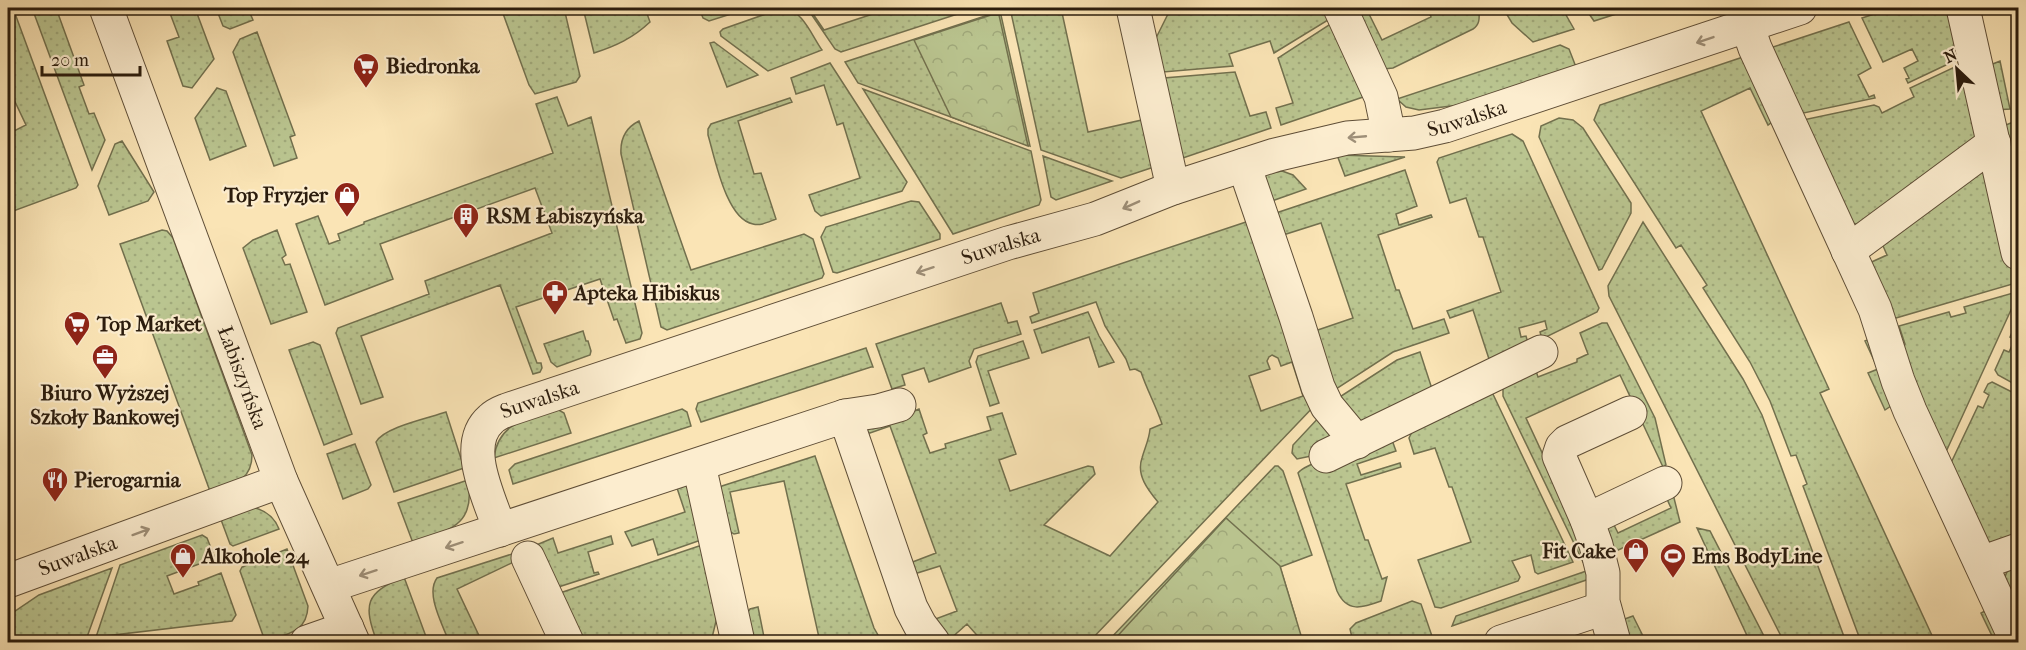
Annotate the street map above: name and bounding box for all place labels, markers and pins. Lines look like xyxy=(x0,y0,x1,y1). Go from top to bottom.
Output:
supermarket icon: Biedronka xyxy=(351,51,381,89)
place label: Biedronka xyxy=(386,54,481,78)
shop icon: Top Fryzjer xyxy=(332,180,362,218)
place label: Top Fryzjer xyxy=(223,183,329,207)
building icon: RSM Łabiszyńska xyxy=(451,201,481,239)
place label: RSM Łabiszyńska xyxy=(486,204,645,228)
pharmacy icon: Apteka Hibiskus xyxy=(540,278,570,316)
place label: Apteka Hibiskus xyxy=(572,281,720,305)
supermarket icon: Top Market xyxy=(62,309,92,347)
place label: Top Market xyxy=(96,312,202,336)
office icon: Biuro Wyższej Szkoły Bankowej xyxy=(90,342,120,380)
place label: Biuro Wyższej Szkoły Bankowej xyxy=(30,381,180,429)
restaurant icon: Pierogarnia xyxy=(40,465,70,503)
place label: Pierogarnia xyxy=(74,468,182,492)
shop icon: Fit Cake xyxy=(1621,536,1651,574)
place label: Fit Cake xyxy=(1541,539,1617,563)
shop icon: Alkohole 24 xyxy=(168,541,198,579)
sports icon: Ems BodyLine xyxy=(1658,541,1688,579)
place label: Alkohole 24 xyxy=(200,544,310,569)
place label: Ems BodyLine xyxy=(1692,544,1823,568)

